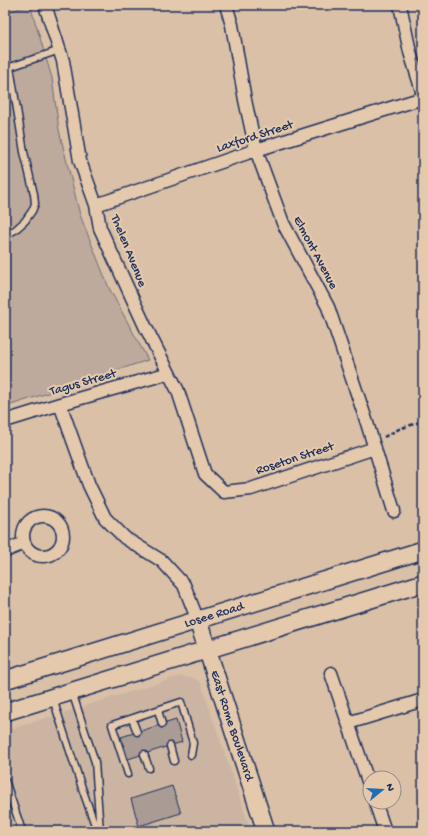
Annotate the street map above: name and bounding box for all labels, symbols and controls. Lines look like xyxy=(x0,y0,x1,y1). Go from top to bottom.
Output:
street label: Laxford Street xyxy=(215,117,297,156)
street label: Thelen Avenue xyxy=(106,212,149,290)
street label: Elmont Avenue xyxy=(289,214,341,292)
street label: Tagus Street xyxy=(47,366,119,400)
street label: Roseton Street xyxy=(254,439,337,479)
street label: Losee Road xyxy=(183,598,247,631)
street label: East Rome Boulevard xyxy=(207,668,257,784)
north arrow xyxy=(362,770,402,810)
text: N xyxy=(383,782,396,793)

